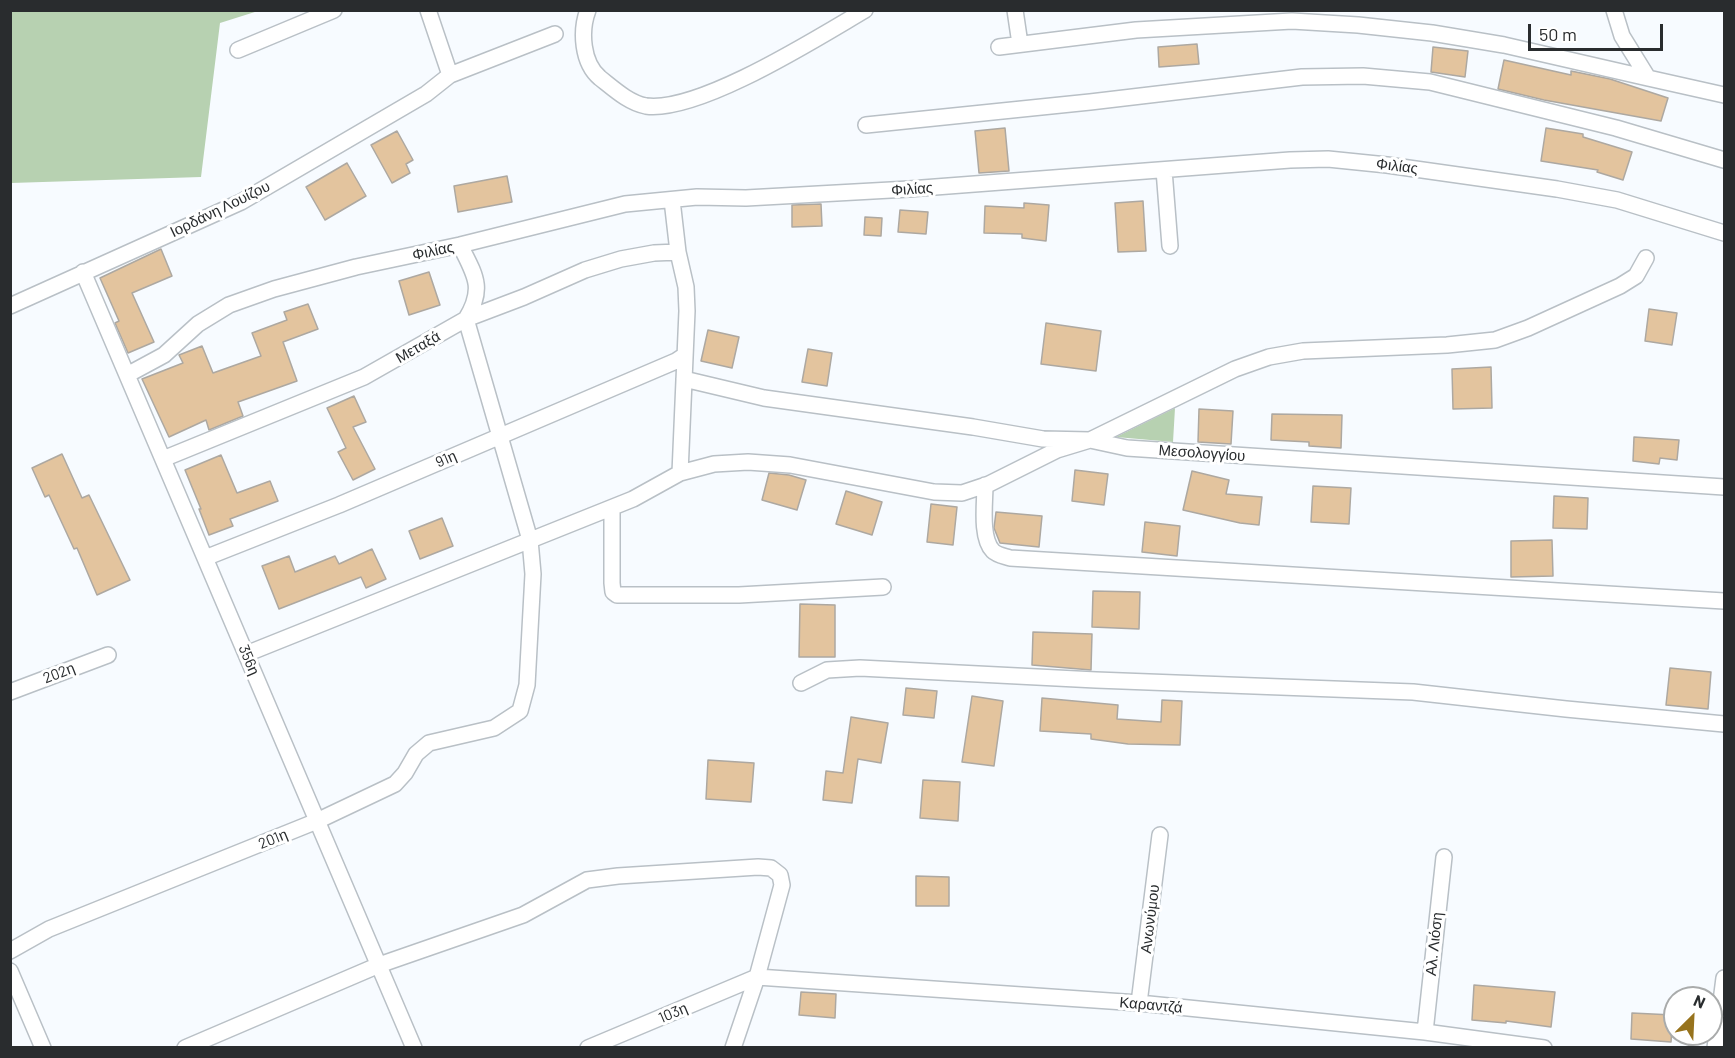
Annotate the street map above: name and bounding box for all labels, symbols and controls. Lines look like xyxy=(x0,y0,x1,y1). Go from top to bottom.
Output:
scale bar xyxy=(1531,12,1666,50)
text: 50 m xyxy=(1539,23,1577,45)
street label: Φιλίας xyxy=(1375,155,1419,177)
street label: Ιορδάνη Λουίζου xyxy=(167,177,273,241)
street label: Φιλίας xyxy=(890,179,934,199)
street label: Φιλίας xyxy=(411,238,455,264)
street label: Μεταξά xyxy=(392,327,444,367)
street label: Μεσολογγίου xyxy=(1158,441,1246,465)
street label: 91η xyxy=(433,447,459,471)
street label: 356η xyxy=(235,642,263,678)
street label: 202η xyxy=(40,659,78,687)
street label: 201η xyxy=(256,825,290,853)
street label: Ανωνύμου xyxy=(1137,883,1163,955)
street label: Αλ. Λιόση xyxy=(1422,911,1446,977)
north arrow xyxy=(1663,986,1723,1046)
text: N xyxy=(1691,990,1708,1012)
street label: Καραντζά xyxy=(1119,993,1183,1017)
street label: 103η xyxy=(656,999,690,1027)

